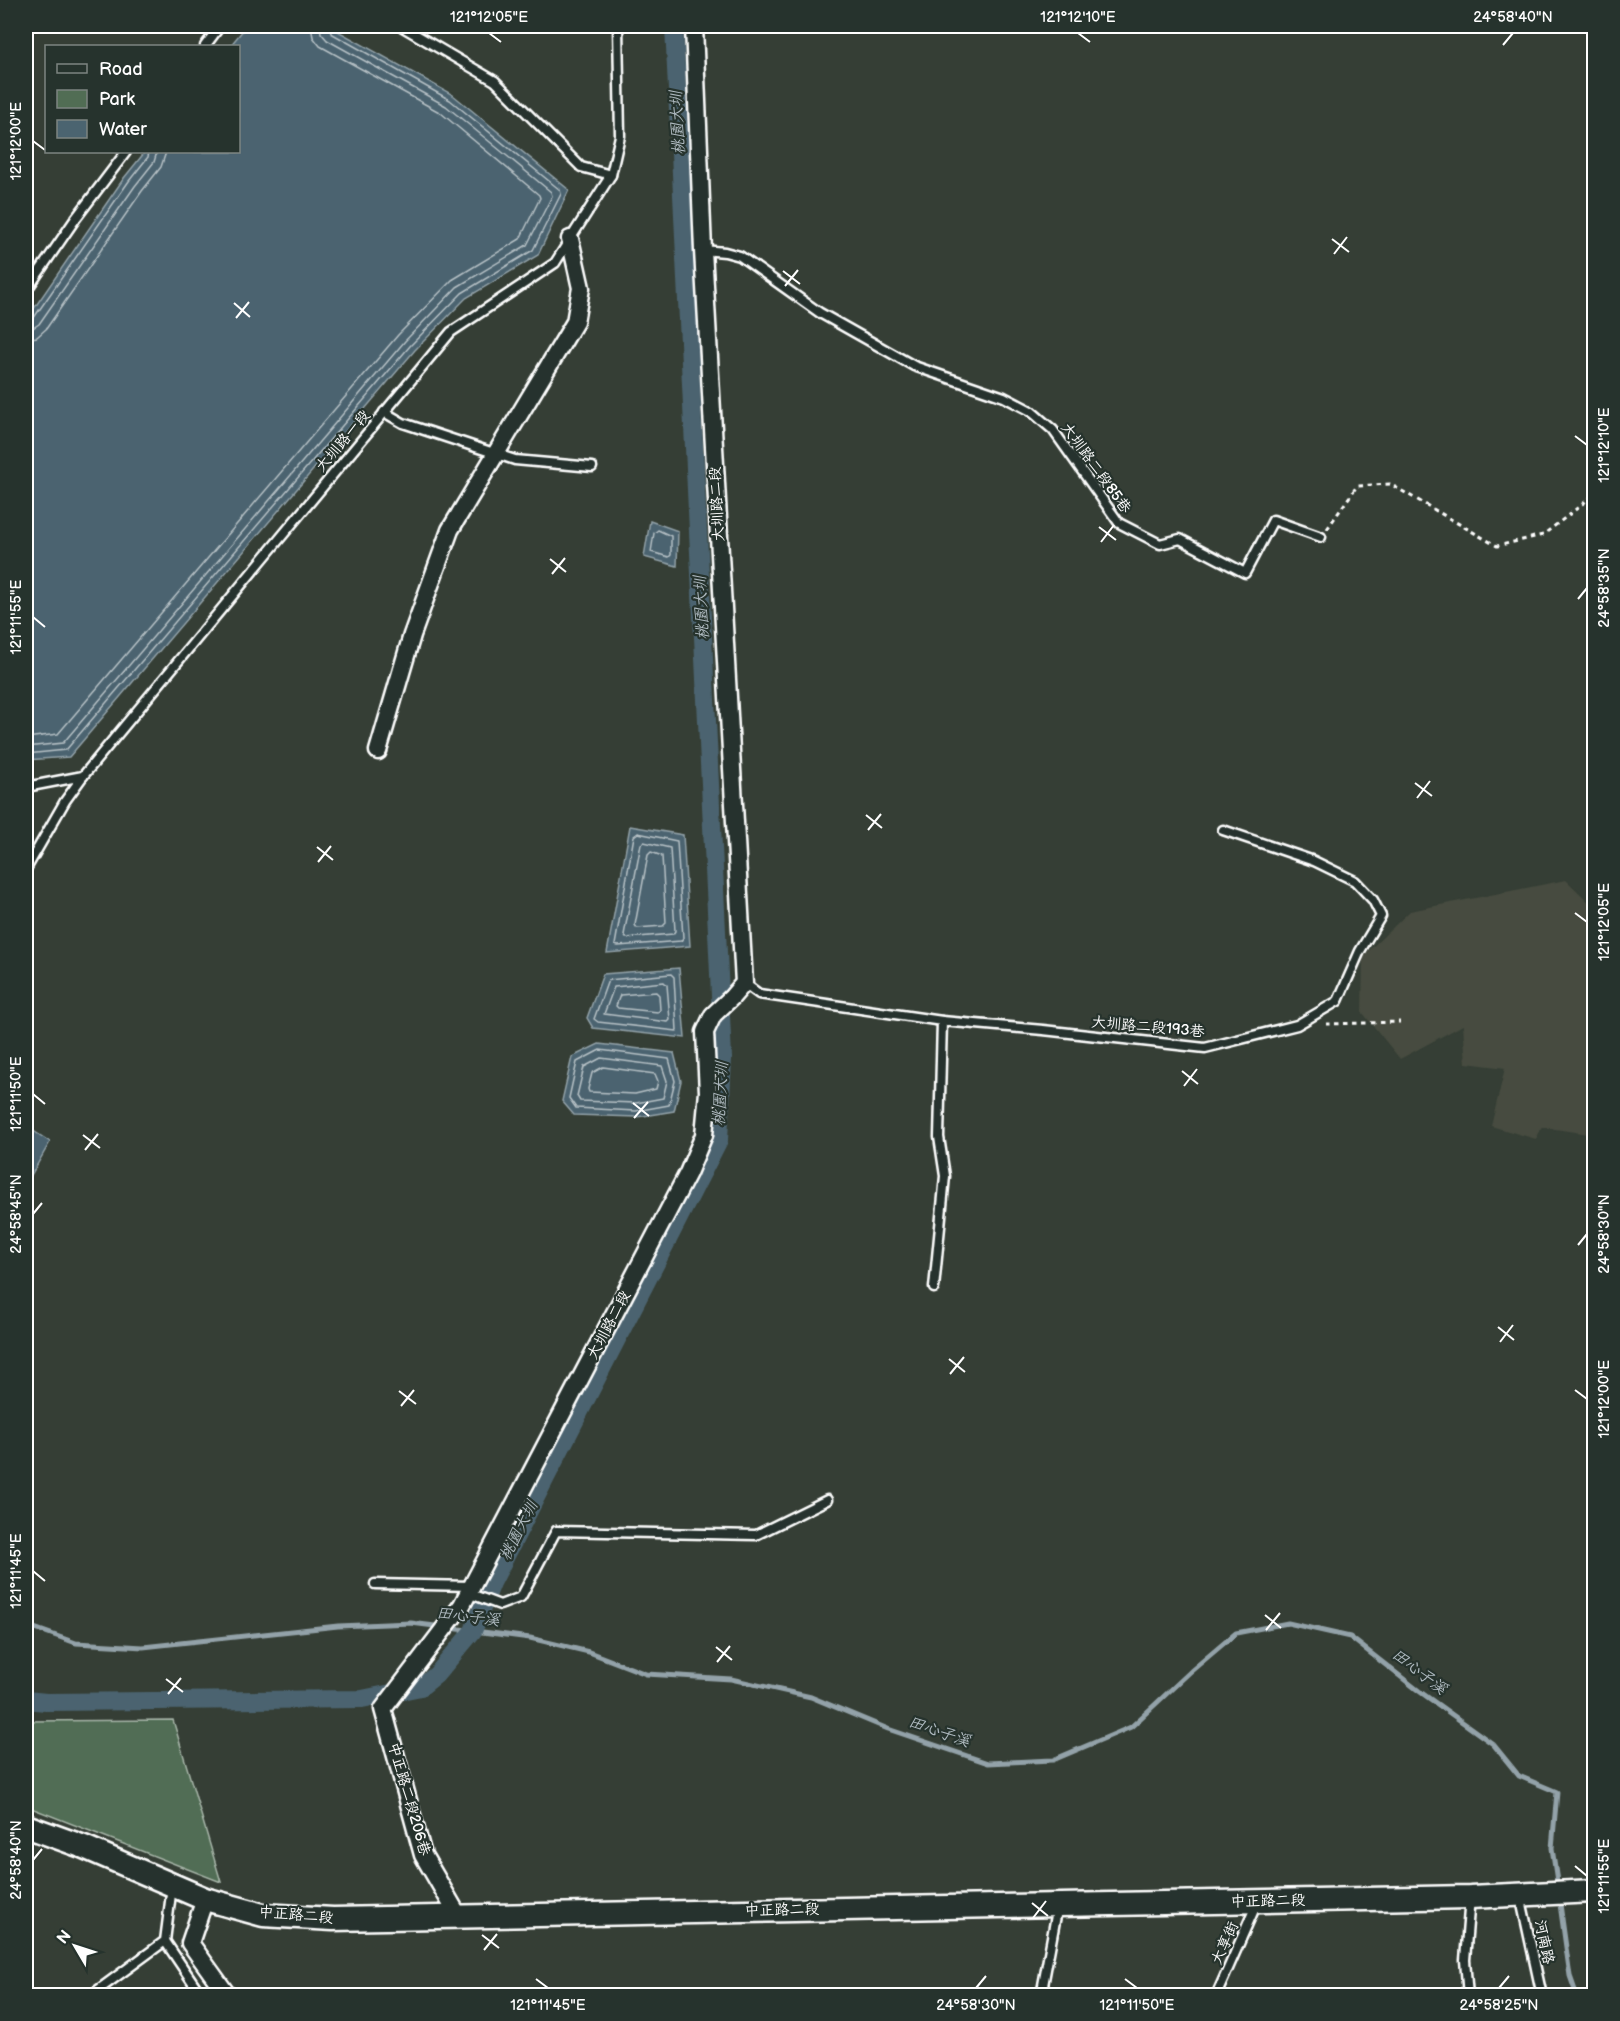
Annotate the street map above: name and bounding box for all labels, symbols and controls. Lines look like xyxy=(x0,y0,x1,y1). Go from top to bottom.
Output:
text: 121°12'05"E xyxy=(450,8,528,27)
text: 121°12'10"E xyxy=(1040,8,1116,27)
text: 24°58'40"N xyxy=(1473,8,1553,27)
legend xyxy=(45,45,240,153)
text: Road xyxy=(99,59,143,80)
text: Park xyxy=(99,89,135,110)
water label: 桃園大圳 xyxy=(667,89,689,155)
text: 121°12'00"E xyxy=(7,102,26,180)
text: Water xyxy=(99,119,147,140)
street label: 大圳路一段 xyxy=(312,406,374,476)
text: 121°12'10"E xyxy=(1595,407,1614,483)
street label: 大圳路二段85巷 xyxy=(1057,419,1135,517)
street label: 大圳路二段 xyxy=(706,466,728,542)
text: 24°58'35"N xyxy=(1595,548,1614,628)
water label: 桃園大圳 xyxy=(691,574,713,640)
text: 121°11'55"E xyxy=(7,579,26,654)
text: 121°12'05"E xyxy=(1595,883,1614,961)
street label: 大圳路二段193巷 xyxy=(1091,1013,1205,1041)
text: 121°11'50"E xyxy=(7,1056,26,1132)
water label: 桃園大圳 xyxy=(710,1060,732,1126)
text: 24°58'45"N xyxy=(7,1174,26,1254)
text: 24°58'30"N xyxy=(1595,1194,1614,1274)
street label: 大圳路二段 xyxy=(583,1287,635,1363)
text: 121°12'00"E xyxy=(1595,1360,1614,1438)
water label: 桃園大圳 xyxy=(496,1496,543,1564)
text: 121°11'45"E xyxy=(7,1533,26,1609)
water label: 田心子溪 xyxy=(435,1604,502,1630)
water label: 田心子溪 xyxy=(1388,1645,1451,1699)
water label: 田心子溪 xyxy=(906,1713,973,1752)
street label: 中正路二段206巷 xyxy=(384,1740,434,1858)
text: 24°58'40"N xyxy=(7,1820,26,1900)
text: 121°11'55"E xyxy=(1595,1838,1614,1913)
street label: 中正路二段 xyxy=(1230,1891,1306,1911)
street label: 中正路二段 xyxy=(744,1900,820,1920)
street label: 中正路二段 xyxy=(258,1902,334,1928)
north arrow xyxy=(45,1916,105,1976)
street label: 河南路 xyxy=(1530,1918,1558,1966)
street label: 大享街 xyxy=(1207,1919,1243,1967)
text: N xyxy=(53,1927,76,1948)
text: 121°11'45"E xyxy=(510,1996,586,2015)
text: 24°58'30"N xyxy=(936,1996,1016,2015)
text: 121°11'50"E xyxy=(1099,1996,1175,2015)
text: 24°58'25"N xyxy=(1459,1996,1539,2015)

